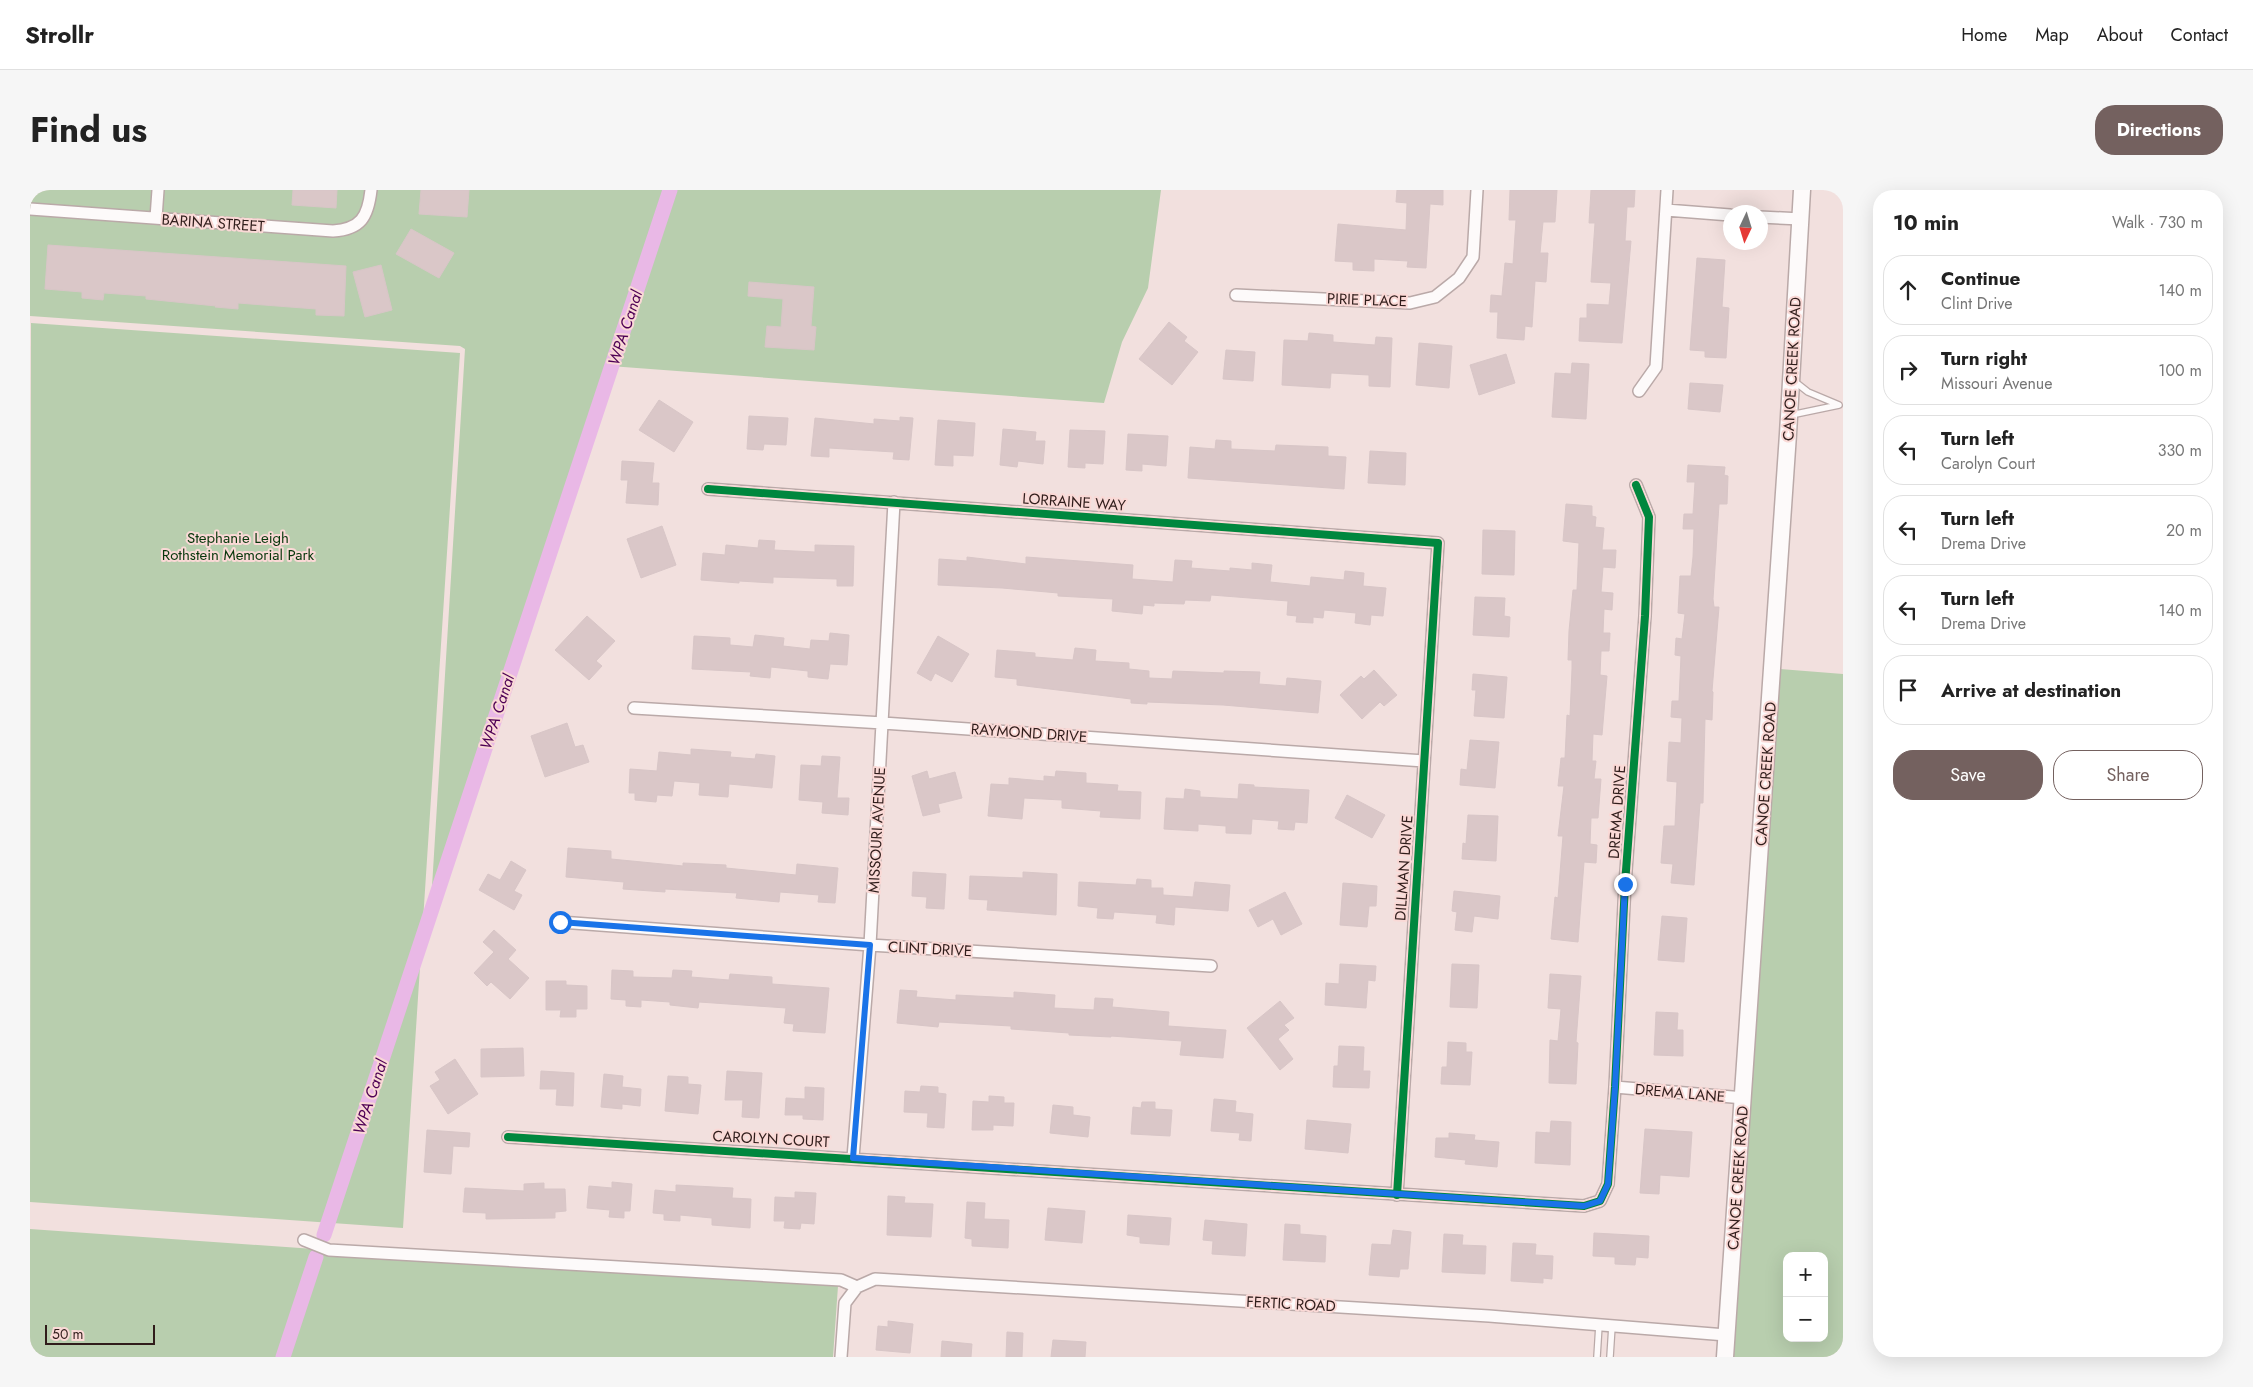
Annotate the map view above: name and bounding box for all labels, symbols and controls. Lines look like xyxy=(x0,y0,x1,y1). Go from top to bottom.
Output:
text: Strollr xyxy=(25,17,94,52)
text: Home xyxy=(1961,22,2007,48)
text: Map xyxy=(2035,22,2069,48)
text: About xyxy=(2097,22,2142,48)
text: Contact xyxy=(2170,22,2228,48)
text: Find us xyxy=(30,105,147,155)
button: Directions xyxy=(2095,105,2223,155)
north arrow xyxy=(1723,205,1768,250)
street label: BARINA STREET xyxy=(161,208,265,238)
text: 10 min xyxy=(1893,208,1959,238)
text: Walk · 730 m xyxy=(2112,211,2203,234)
text: Continue xyxy=(1941,265,2020,292)
icon: ahead xyxy=(1894,276,1922,304)
text: 140 m xyxy=(2159,279,2202,302)
water label: WPA Canal xyxy=(602,286,648,369)
street label: PIRIE PLACE xyxy=(1327,288,1407,312)
text: Clint Drive xyxy=(1941,292,2012,315)
street label: CANOE CREEK ROAD xyxy=(1777,296,1807,442)
text: Turn right xyxy=(1941,345,2027,372)
icon: right xyxy=(1894,356,1922,384)
text: 100 m xyxy=(2158,359,2202,382)
text: Missouri Avenue xyxy=(1941,372,2052,395)
text: Turn left xyxy=(1941,425,2014,452)
icon: left xyxy=(1894,436,1922,464)
text: 330 m xyxy=(2158,439,2202,462)
text: Carolyn Court xyxy=(1941,452,2035,475)
street label: LORRAINE WAY xyxy=(1022,487,1127,517)
text: Turn left xyxy=(1941,505,2014,532)
icon: left xyxy=(1894,516,1922,544)
text: 20 m xyxy=(2166,519,2202,542)
park label: Stephanie Leigh Rothstein Memorial Park xyxy=(162,527,315,566)
text: Drema Drive xyxy=(1941,532,2026,555)
text: Turn left xyxy=(1941,585,2014,612)
icon: left xyxy=(1894,596,1922,624)
text: 140 m xyxy=(2159,599,2202,622)
text: Drema Drive xyxy=(1941,612,2026,635)
water label: WPA Canal xyxy=(474,670,520,753)
icon: arrive xyxy=(1894,676,1922,704)
text: Arrive at destination xyxy=(1941,677,2121,704)
street label: CANOE CREEK ROAD xyxy=(1750,701,1782,847)
street label: RAYMOND DRIVE xyxy=(970,718,1088,748)
button: Save xyxy=(1893,750,2043,800)
button: Share xyxy=(2053,750,2203,800)
street label: DREMA DRIVE xyxy=(1603,764,1631,860)
street label: MISSOURI AVENUE xyxy=(863,767,891,893)
street label: DILLMAN DRIVE xyxy=(1389,814,1419,922)
route end xyxy=(1614,873,1637,896)
route start xyxy=(549,911,572,934)
street label: CLINT DRIVE xyxy=(887,936,973,962)
water label: WPA Canal xyxy=(347,1055,393,1138)
street label: DREMA LANE xyxy=(1634,1078,1726,1108)
street label: CANOE CREEK ROAD xyxy=(1722,1105,1754,1251)
street label: CAROLYN COURT xyxy=(712,1125,830,1153)
map controls xyxy=(1783,1252,1828,1342)
button: + xyxy=(1783,1252,1828,1297)
street label: FERTIC ROAD xyxy=(1246,1291,1336,1317)
button: − xyxy=(1783,1297,1828,1342)
scale bar xyxy=(45,1322,155,1345)
text: 50 m xyxy=(52,1324,83,1344)

